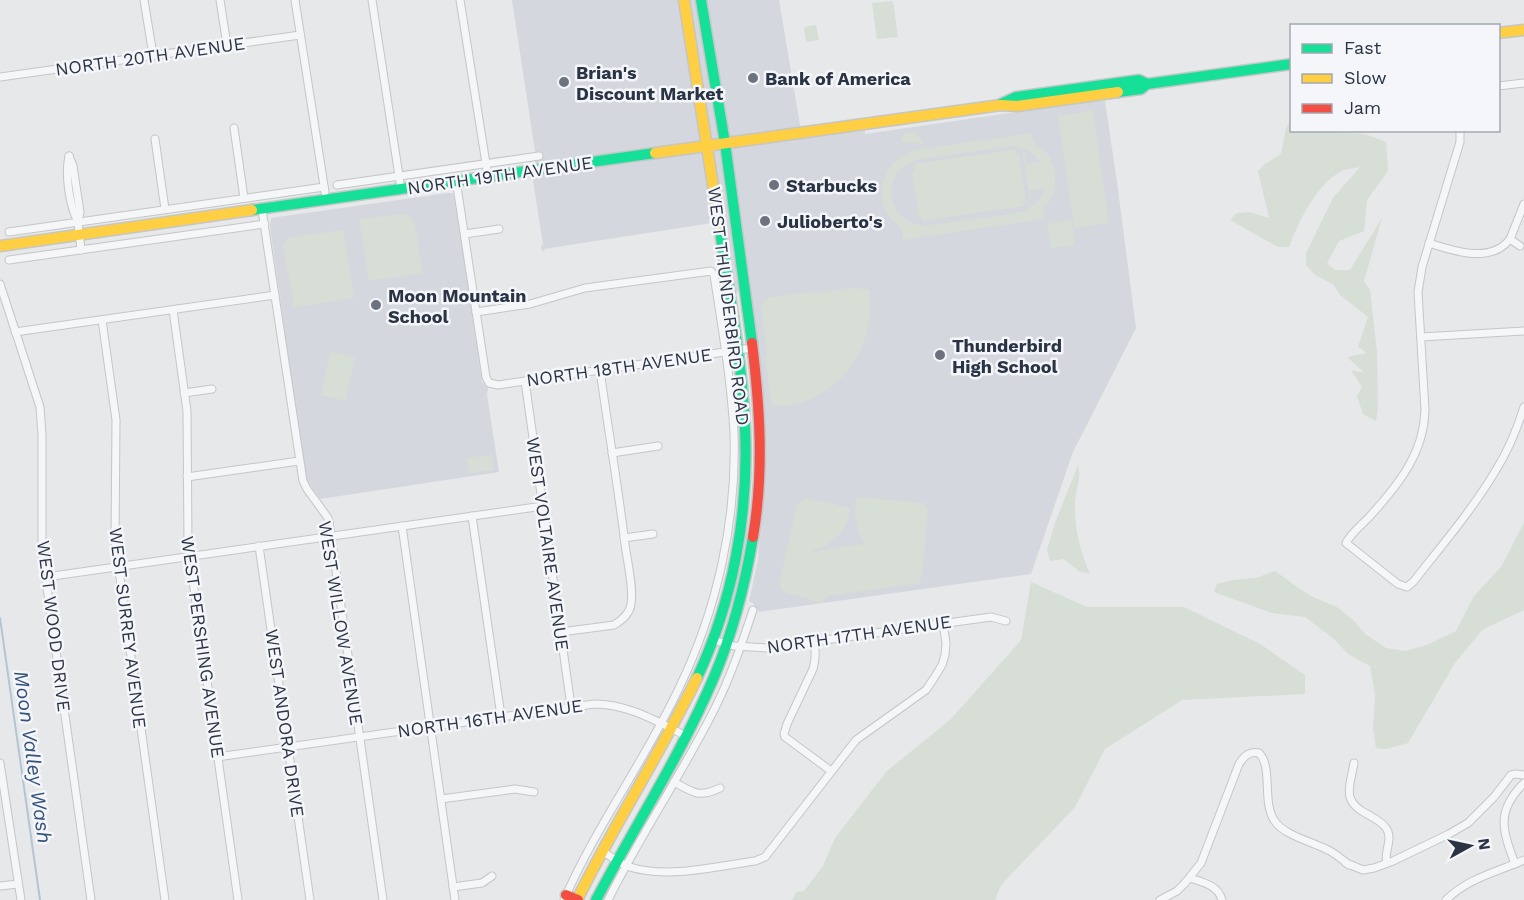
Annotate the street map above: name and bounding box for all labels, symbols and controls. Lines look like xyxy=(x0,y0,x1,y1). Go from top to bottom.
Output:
legend xyxy=(1290,24,1500,132)
street label: NORTH 20TH AVENUE xyxy=(54,32,246,80)
text: Fast xyxy=(1344,37,1382,58)
place label: Brian's Discount Market xyxy=(576,62,723,104)
text: Slow xyxy=(1344,67,1387,88)
place label: Bank of America xyxy=(765,68,911,89)
marker: Bank of America xyxy=(746,71,760,85)
marker: Brian's Discount Market xyxy=(557,75,571,89)
text: Jam xyxy=(1344,97,1381,118)
street label: NORTH 19TH AVENUE xyxy=(406,152,594,198)
place label: Starbucks xyxy=(786,175,878,196)
marker: Starbucks xyxy=(767,178,781,192)
street label: WEST THUNDERBIRD ROAD xyxy=(704,185,754,427)
place label: Julioberto's xyxy=(777,211,883,232)
marker: Julioberto's xyxy=(758,214,772,228)
place label: Moon Mountain School xyxy=(388,285,526,327)
marker: Moon Mountain School xyxy=(369,298,383,312)
place label: Thunderbird High School xyxy=(952,335,1062,377)
street label: NORTH 18TH AVENUE xyxy=(525,344,713,390)
marker: Thunderbird High School xyxy=(933,348,947,362)
street label: WEST VOLTAIRE AVENUE xyxy=(523,436,573,652)
street label: WEST WILLOW AVENUE xyxy=(314,519,368,727)
street label: WEST SURREY AVENUE xyxy=(105,526,151,730)
street label: WEST PERSHING AVENUE xyxy=(177,535,229,759)
street label: WEST WOOD DRIVE xyxy=(33,539,75,713)
street label: NORTH 17TH AVENUE xyxy=(765,611,953,657)
street label: WEST ANDORA DRIVE xyxy=(261,628,309,818)
water label: Moon Valley Wash xyxy=(9,669,57,845)
street label: NORTH 16TH AVENUE xyxy=(396,695,584,741)
north arrow xyxy=(1440,816,1500,876)
text: N xyxy=(1474,837,1495,851)

